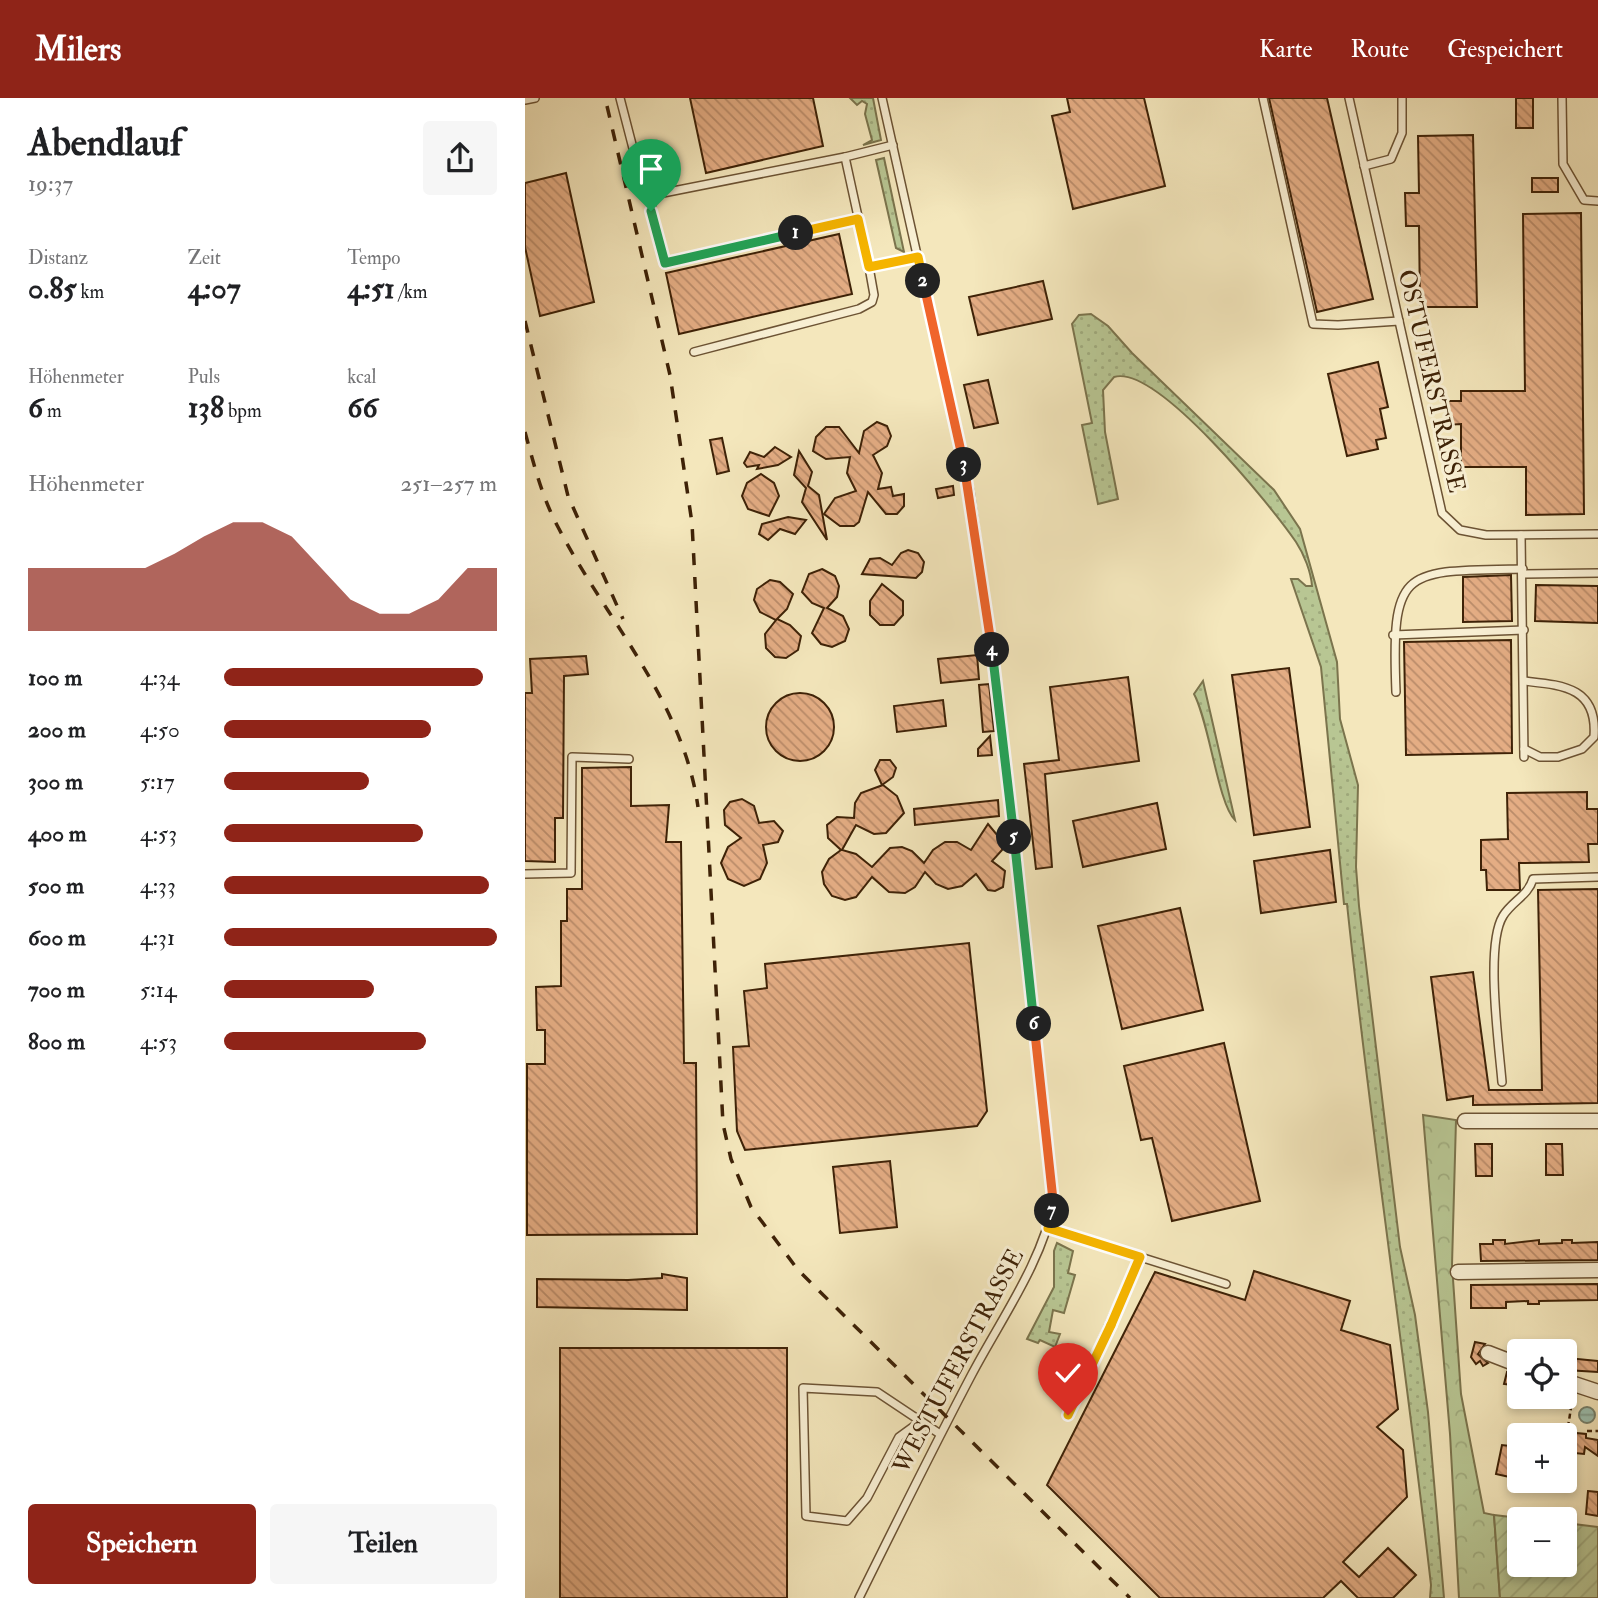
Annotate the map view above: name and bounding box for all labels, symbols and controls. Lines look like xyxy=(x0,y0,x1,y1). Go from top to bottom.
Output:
text: Milers xyxy=(35,29,121,70)
text: Karte xyxy=(1259,34,1312,65)
text: Route xyxy=(1350,34,1409,65)
text: Gespeichert xyxy=(1447,34,1563,65)
text: Abendlauf xyxy=(28,119,182,167)
button: share xyxy=(423,121,497,195)
pin xyxy=(621,139,681,211)
icon: arrive xyxy=(632,150,670,188)
text: 19:37 xyxy=(28,169,73,198)
pin: 1 xyxy=(779,216,813,250)
text: 1 xyxy=(792,220,799,244)
text: Distanz xyxy=(28,246,88,270)
text: Zeit xyxy=(188,246,221,270)
text: Tempo xyxy=(347,246,400,270)
pin: 2 xyxy=(905,264,941,298)
street label: OSTUFERSTRASSE xyxy=(1391,267,1472,496)
text: 2 xyxy=(918,268,927,292)
text: 0.85 xyxy=(28,270,76,307)
text: 4:07 xyxy=(188,270,240,307)
text: 4:51 xyxy=(347,270,395,307)
text: km xyxy=(76,280,104,304)
text: /km xyxy=(395,280,428,304)
text: Höhenmeter xyxy=(28,365,124,389)
text: Puls xyxy=(188,365,220,389)
text: kcal xyxy=(347,365,376,389)
text: 6 xyxy=(28,389,43,426)
text: 138 xyxy=(188,389,224,426)
text: 66 xyxy=(347,389,378,426)
text: m xyxy=(43,399,62,423)
text: bpm xyxy=(224,399,262,423)
pin: 3 xyxy=(947,448,982,482)
text: 3 xyxy=(960,452,967,476)
text: Höhenmeter xyxy=(28,469,144,498)
text: 251–257 m xyxy=(401,469,497,498)
pin: 4 xyxy=(974,632,1009,668)
text: 4 xyxy=(986,637,997,661)
text: 100 m xyxy=(28,663,82,692)
text: 4:34 xyxy=(140,663,179,692)
text: 200 m xyxy=(28,715,86,744)
text: 4:50 xyxy=(140,715,180,744)
text: 300 m xyxy=(28,767,83,796)
text: 5:17 xyxy=(140,767,175,796)
text: 400 m xyxy=(28,819,87,848)
text: 4:53 xyxy=(140,819,177,848)
pin: 5 xyxy=(997,820,1031,854)
text: 5 xyxy=(1009,824,1018,848)
text: 500 m xyxy=(28,871,84,900)
text: 4:33 xyxy=(140,871,176,900)
text: 600 m xyxy=(28,923,86,952)
text: 4:31 xyxy=(140,923,175,952)
text: 700 m xyxy=(28,975,85,1004)
text: 5:14 xyxy=(140,975,176,1004)
pin: 6 xyxy=(1016,1006,1051,1042)
text: 6 xyxy=(1029,1011,1038,1035)
text: 800 m xyxy=(28,1027,85,1056)
text: 4:53 xyxy=(140,1027,177,1056)
pin: 7 xyxy=(1035,1194,1069,1228)
text: 7 xyxy=(1047,1198,1056,1222)
street label: WESTUFERSTRASSE xyxy=(886,1244,1031,1480)
map controls xyxy=(1507,1339,1577,1577)
button: locate xyxy=(1507,1339,1577,1409)
pin xyxy=(1038,1343,1098,1415)
icon: check xyxy=(1049,1354,1087,1392)
button: + xyxy=(1507,1423,1577,1493)
button: Speichern xyxy=(28,1504,256,1584)
button: Teilen xyxy=(270,1504,497,1584)
button: − xyxy=(1507,1507,1577,1577)

